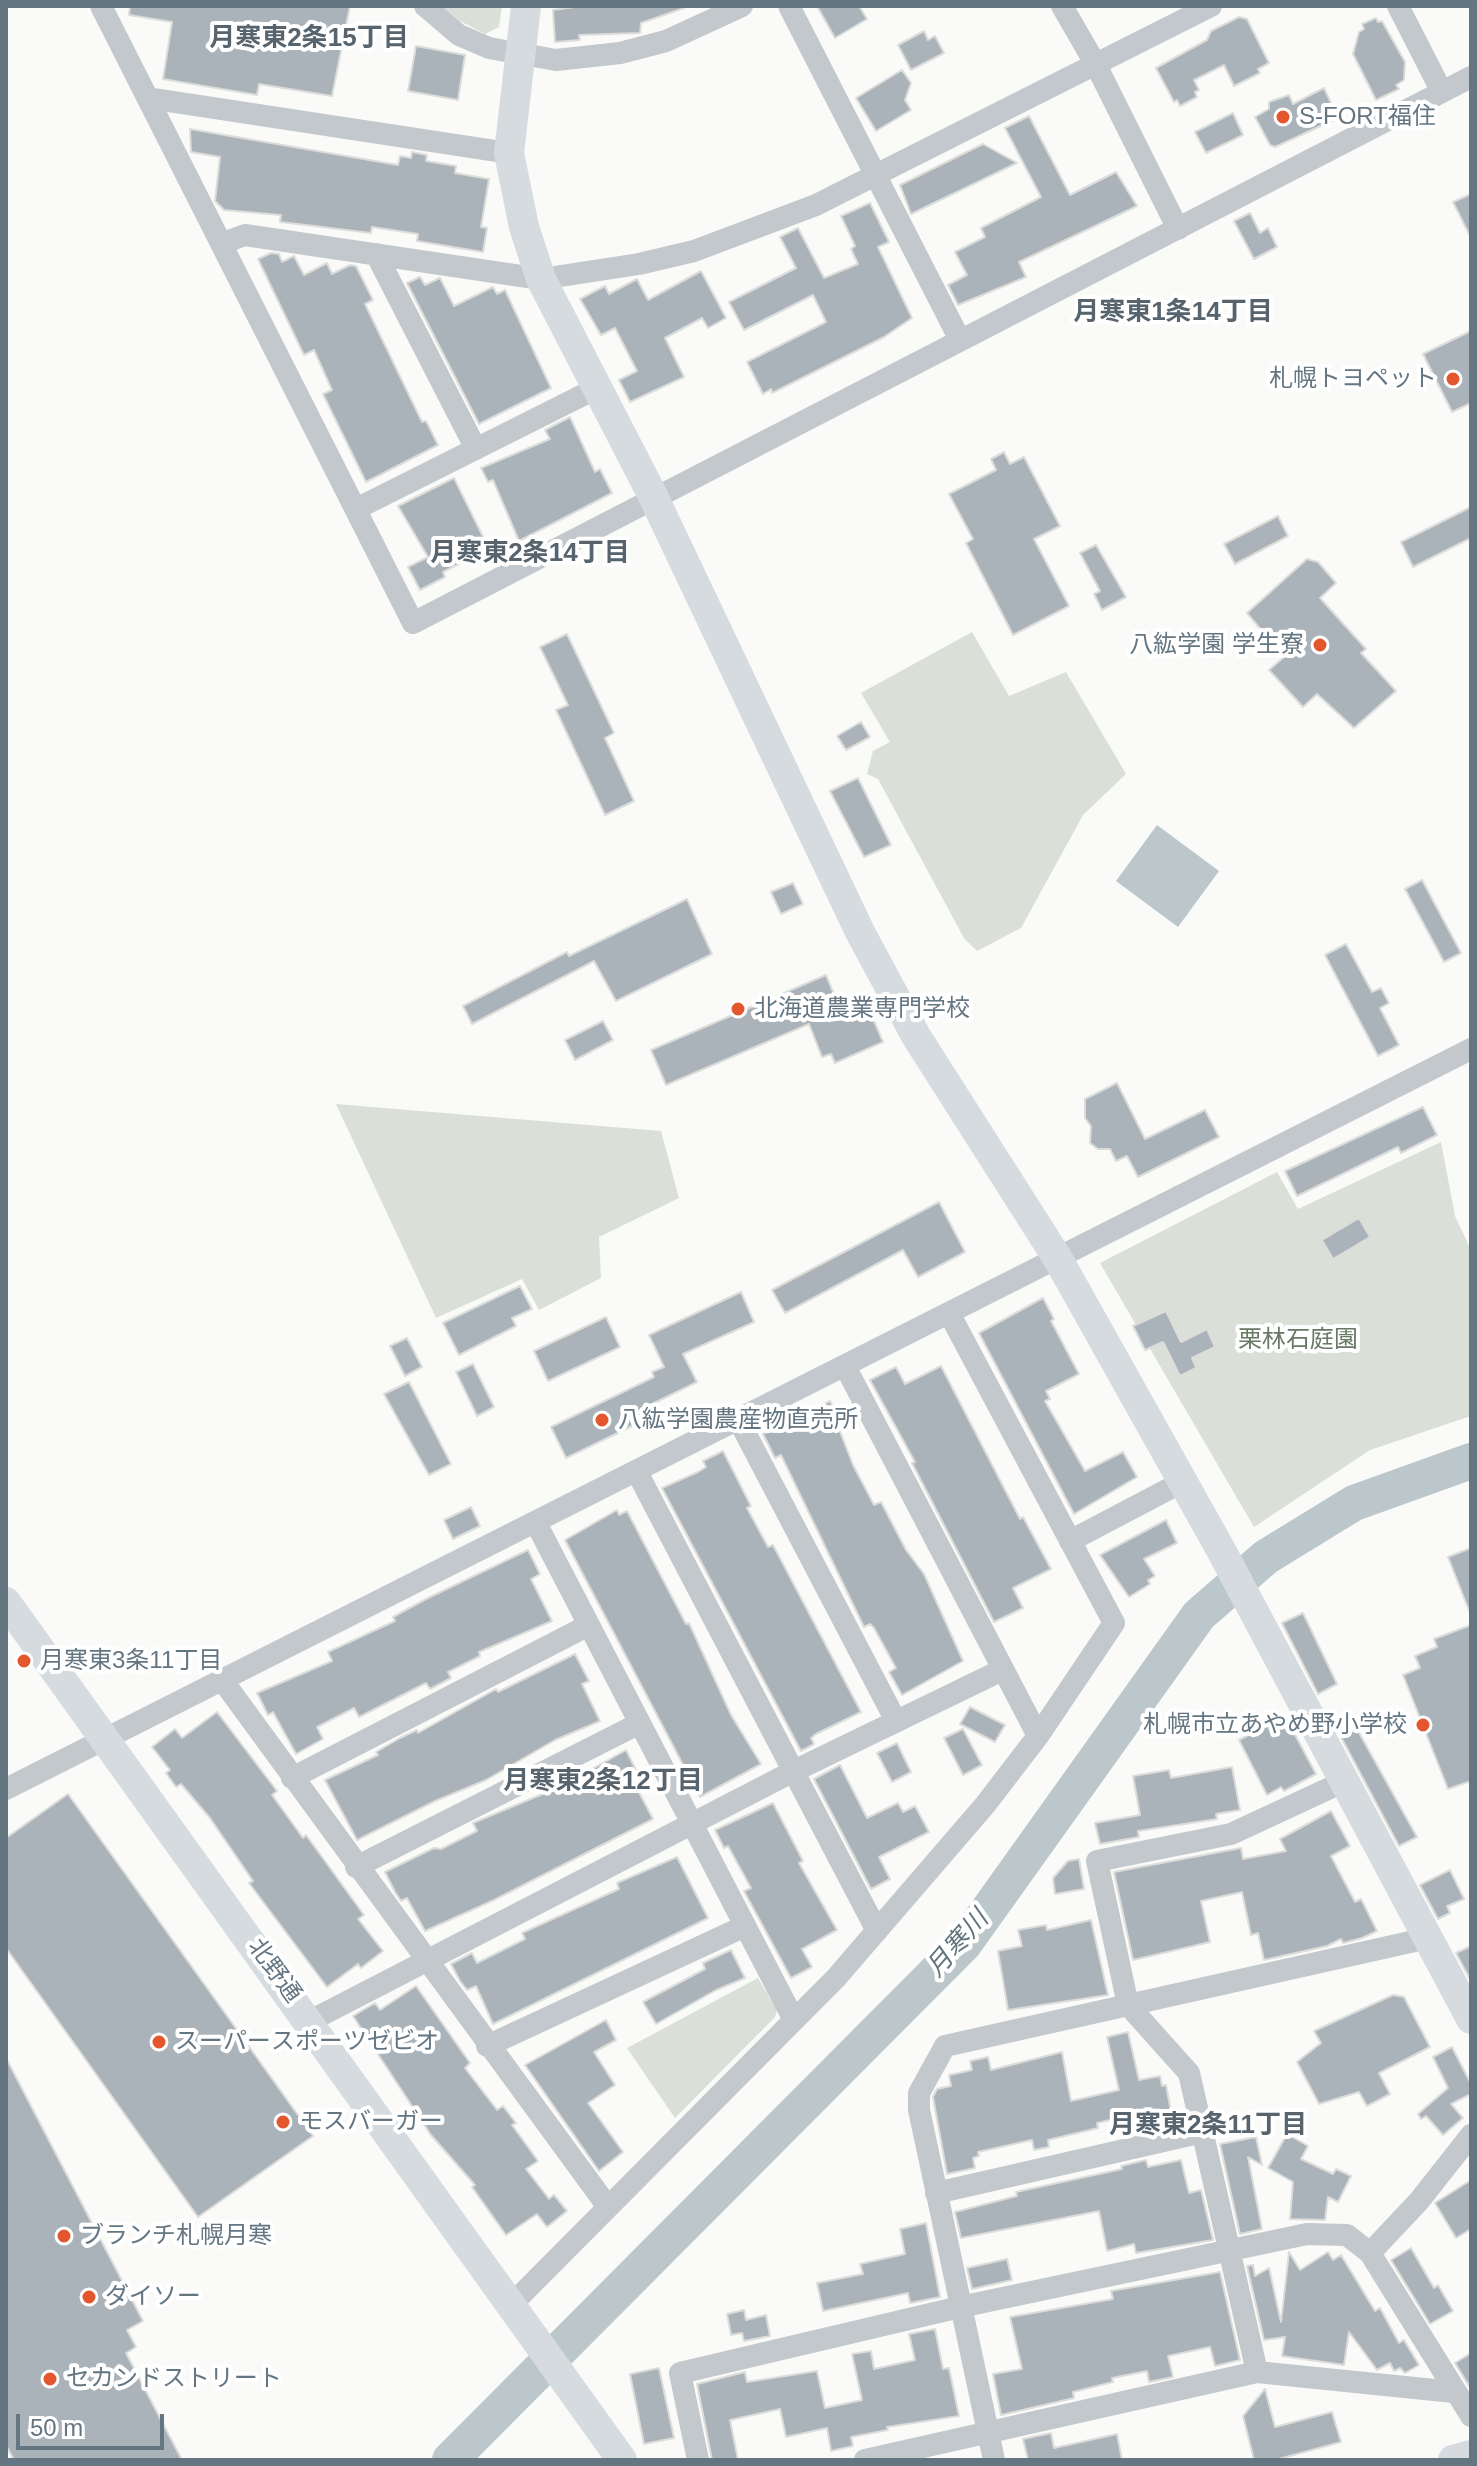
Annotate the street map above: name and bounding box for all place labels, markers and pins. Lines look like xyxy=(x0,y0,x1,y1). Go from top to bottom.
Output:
place label: S-FORT福住 xyxy=(1299,103,1436,131)
marker: S-FORT福住 xyxy=(1274,108,1292,126)
place label: 札幌トヨペット xyxy=(1269,365,1437,393)
marker: 札幌トヨペット xyxy=(1444,370,1462,388)
place label: 八紘学園 学生寮 xyxy=(1129,631,1304,659)
marker: 八紘学園 学生寮 xyxy=(1311,636,1329,654)
place label: 北海道農業専門学校 xyxy=(754,995,970,1023)
marker: 北海道農業専門学校 xyxy=(729,1000,747,1018)
place label: 八紘学園農産物直売所 xyxy=(618,1406,858,1434)
marker: 八紘学園農産物直売所 xyxy=(593,1411,611,1429)
place label: 月寒東3条11丁目 xyxy=(40,1647,222,1675)
marker: 月寒東3条11丁目 xyxy=(15,1652,33,1670)
place label: 札幌市立あやめ野小学校 xyxy=(1143,1711,1407,1739)
marker: 札幌市立あやめ野小学校 xyxy=(1414,1716,1432,1734)
place label: スーパースポーツゼビオ xyxy=(175,2028,439,2056)
marker: スーパースポーツゼビオ xyxy=(150,2033,168,2051)
place label: モスバーガー xyxy=(299,2108,443,2136)
marker: モスバーガー xyxy=(274,2113,292,2131)
place label: ブランチ札幌月寒 xyxy=(80,2222,272,2250)
marker: ブランチ札幌月寒 xyxy=(55,2227,73,2245)
place label: ダイソー xyxy=(105,2283,201,2311)
marker: ダイソー xyxy=(80,2288,98,2306)
place label: セカンドストリート xyxy=(66,2365,282,2393)
marker: セカンドストリート xyxy=(41,2370,59,2388)

